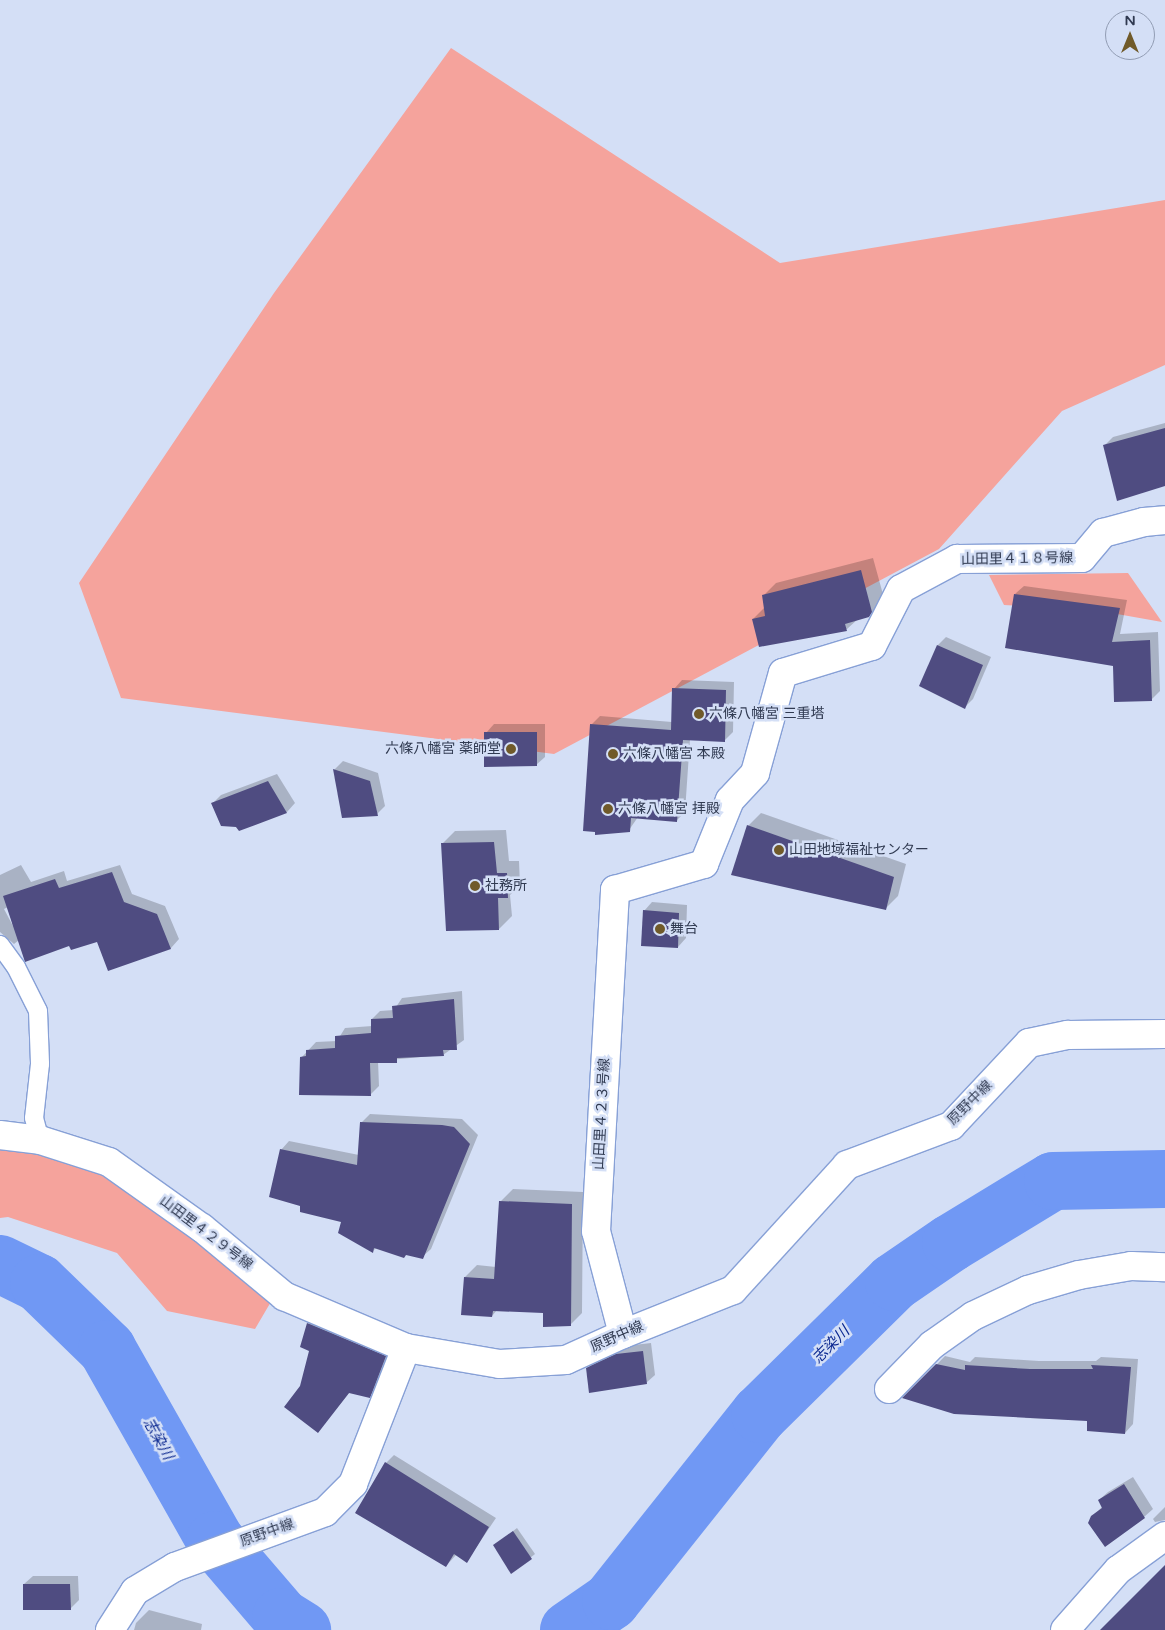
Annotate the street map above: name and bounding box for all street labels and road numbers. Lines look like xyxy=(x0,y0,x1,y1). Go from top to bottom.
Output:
street label: 山田里４１８号線 xyxy=(961,550,1073,568)
street label: 山田里４２３号線 xyxy=(591,1058,613,1170)
street label: 原野中線 xyxy=(944,1077,996,1129)
street label: 山田里４２９号線 xyxy=(156,1193,256,1273)
street label: 原野中線 xyxy=(588,1318,646,1356)
street label: 原野中線 xyxy=(238,1516,296,1550)

